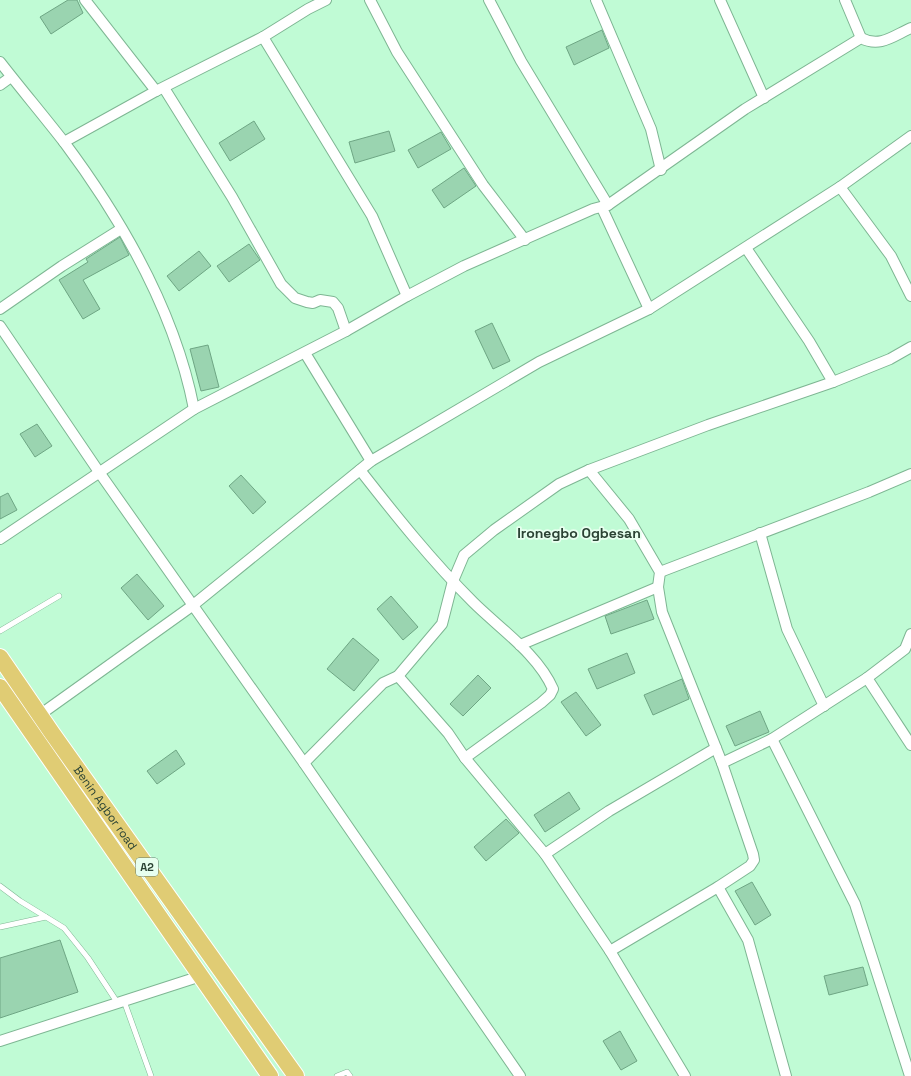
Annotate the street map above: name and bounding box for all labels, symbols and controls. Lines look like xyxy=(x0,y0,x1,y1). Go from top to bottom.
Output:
district label: Ironegbo Ogbesan xyxy=(517,524,641,542)
street label: Benin Agbor road xyxy=(70,763,141,853)
road number: A2 xyxy=(136,858,158,876)

